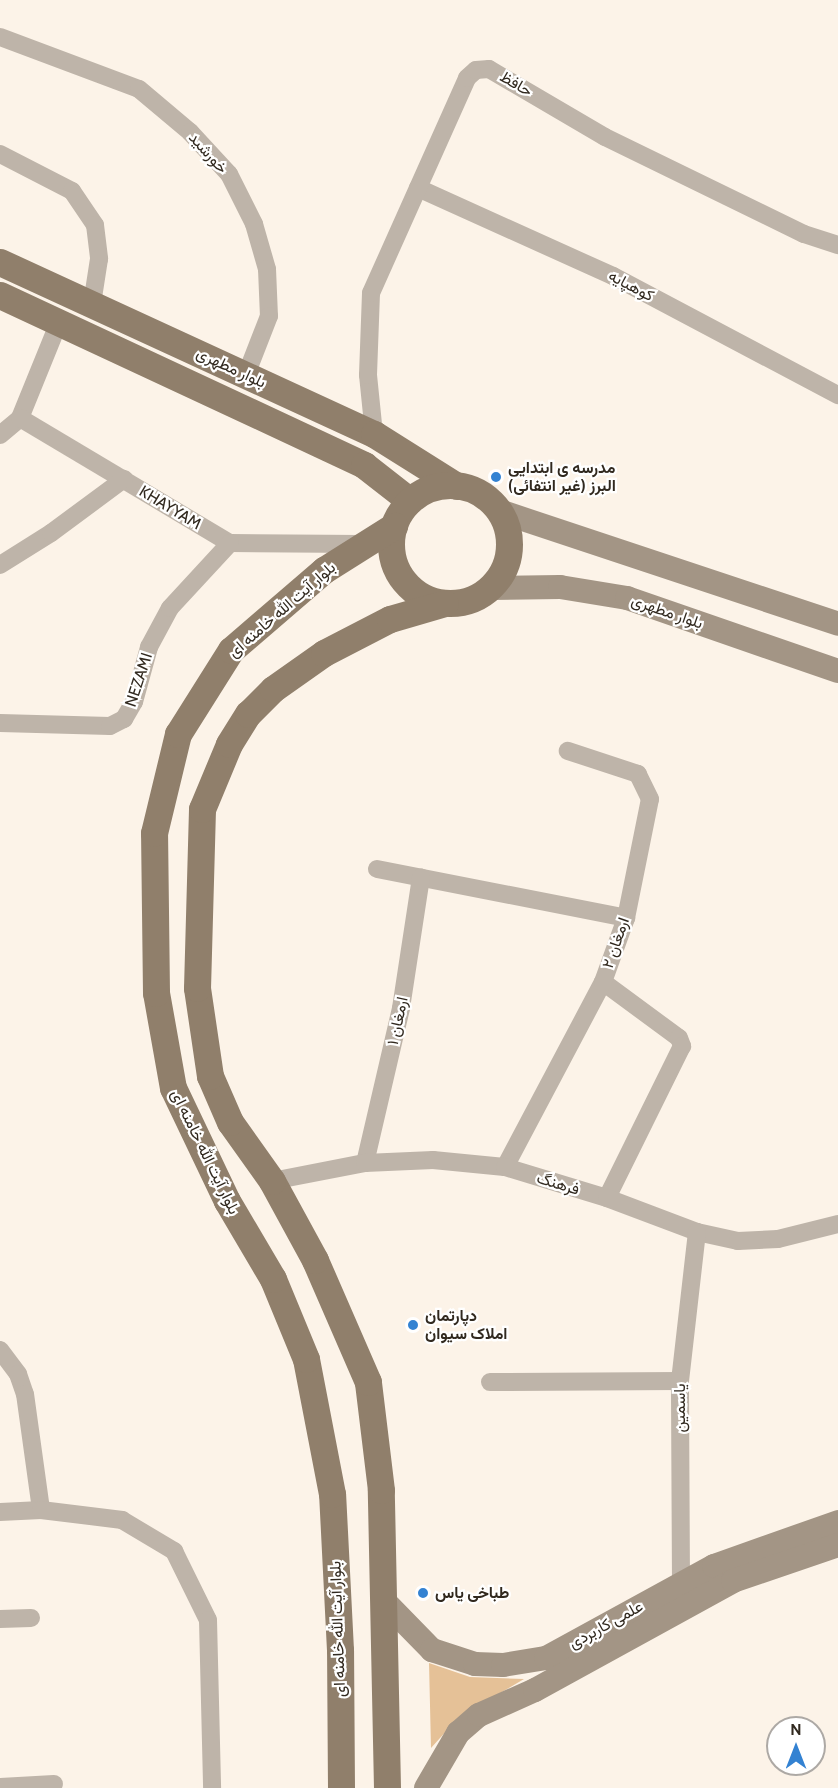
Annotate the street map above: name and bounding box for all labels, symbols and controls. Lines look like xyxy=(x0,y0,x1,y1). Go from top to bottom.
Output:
street label: حافظ xyxy=(496,67,536,101)
street label: خورشید xyxy=(184,128,232,178)
street label: کوهپایه xyxy=(605,266,657,306)
street label: بلوار مطهری xyxy=(193,344,269,392)
place label: مدرسه ی ابتدایی (غیر انتفائی) البرز xyxy=(508,458,616,496)
marker: مدرسه ی ابتدایی (غیر انتفائی) البرز xyxy=(489,470,503,484)
street label: KHAYYAM xyxy=(135,482,205,534)
street label: بلوار آیت الله خامنه ای xyxy=(224,558,340,662)
street label: بلوار مطهری xyxy=(629,591,705,633)
street label: NEZAMI xyxy=(121,651,157,709)
street label: ارمغان ۲ xyxy=(598,915,634,971)
street label: ارمغان ۱ xyxy=(384,995,412,1047)
street label: بلوار آیت الله خامنه ای xyxy=(166,1087,244,1217)
street label: فرهنگ xyxy=(534,1168,582,1200)
place label: دپارتمان املاک سیوان xyxy=(425,1306,508,1344)
marker: دپارتمان املاک سیوان xyxy=(406,1318,420,1332)
street label: یاسمین xyxy=(670,1384,690,1432)
street label: بلوار آیت الله خامنه ای xyxy=(326,1561,350,1697)
place label: طباخی یاس xyxy=(435,1583,509,1603)
marker: طباخی یاس xyxy=(416,1586,430,1600)
street label: علمی کاربردی xyxy=(566,1597,646,1653)
north arrow xyxy=(766,1716,826,1776)
text: N xyxy=(790,1720,802,1739)

